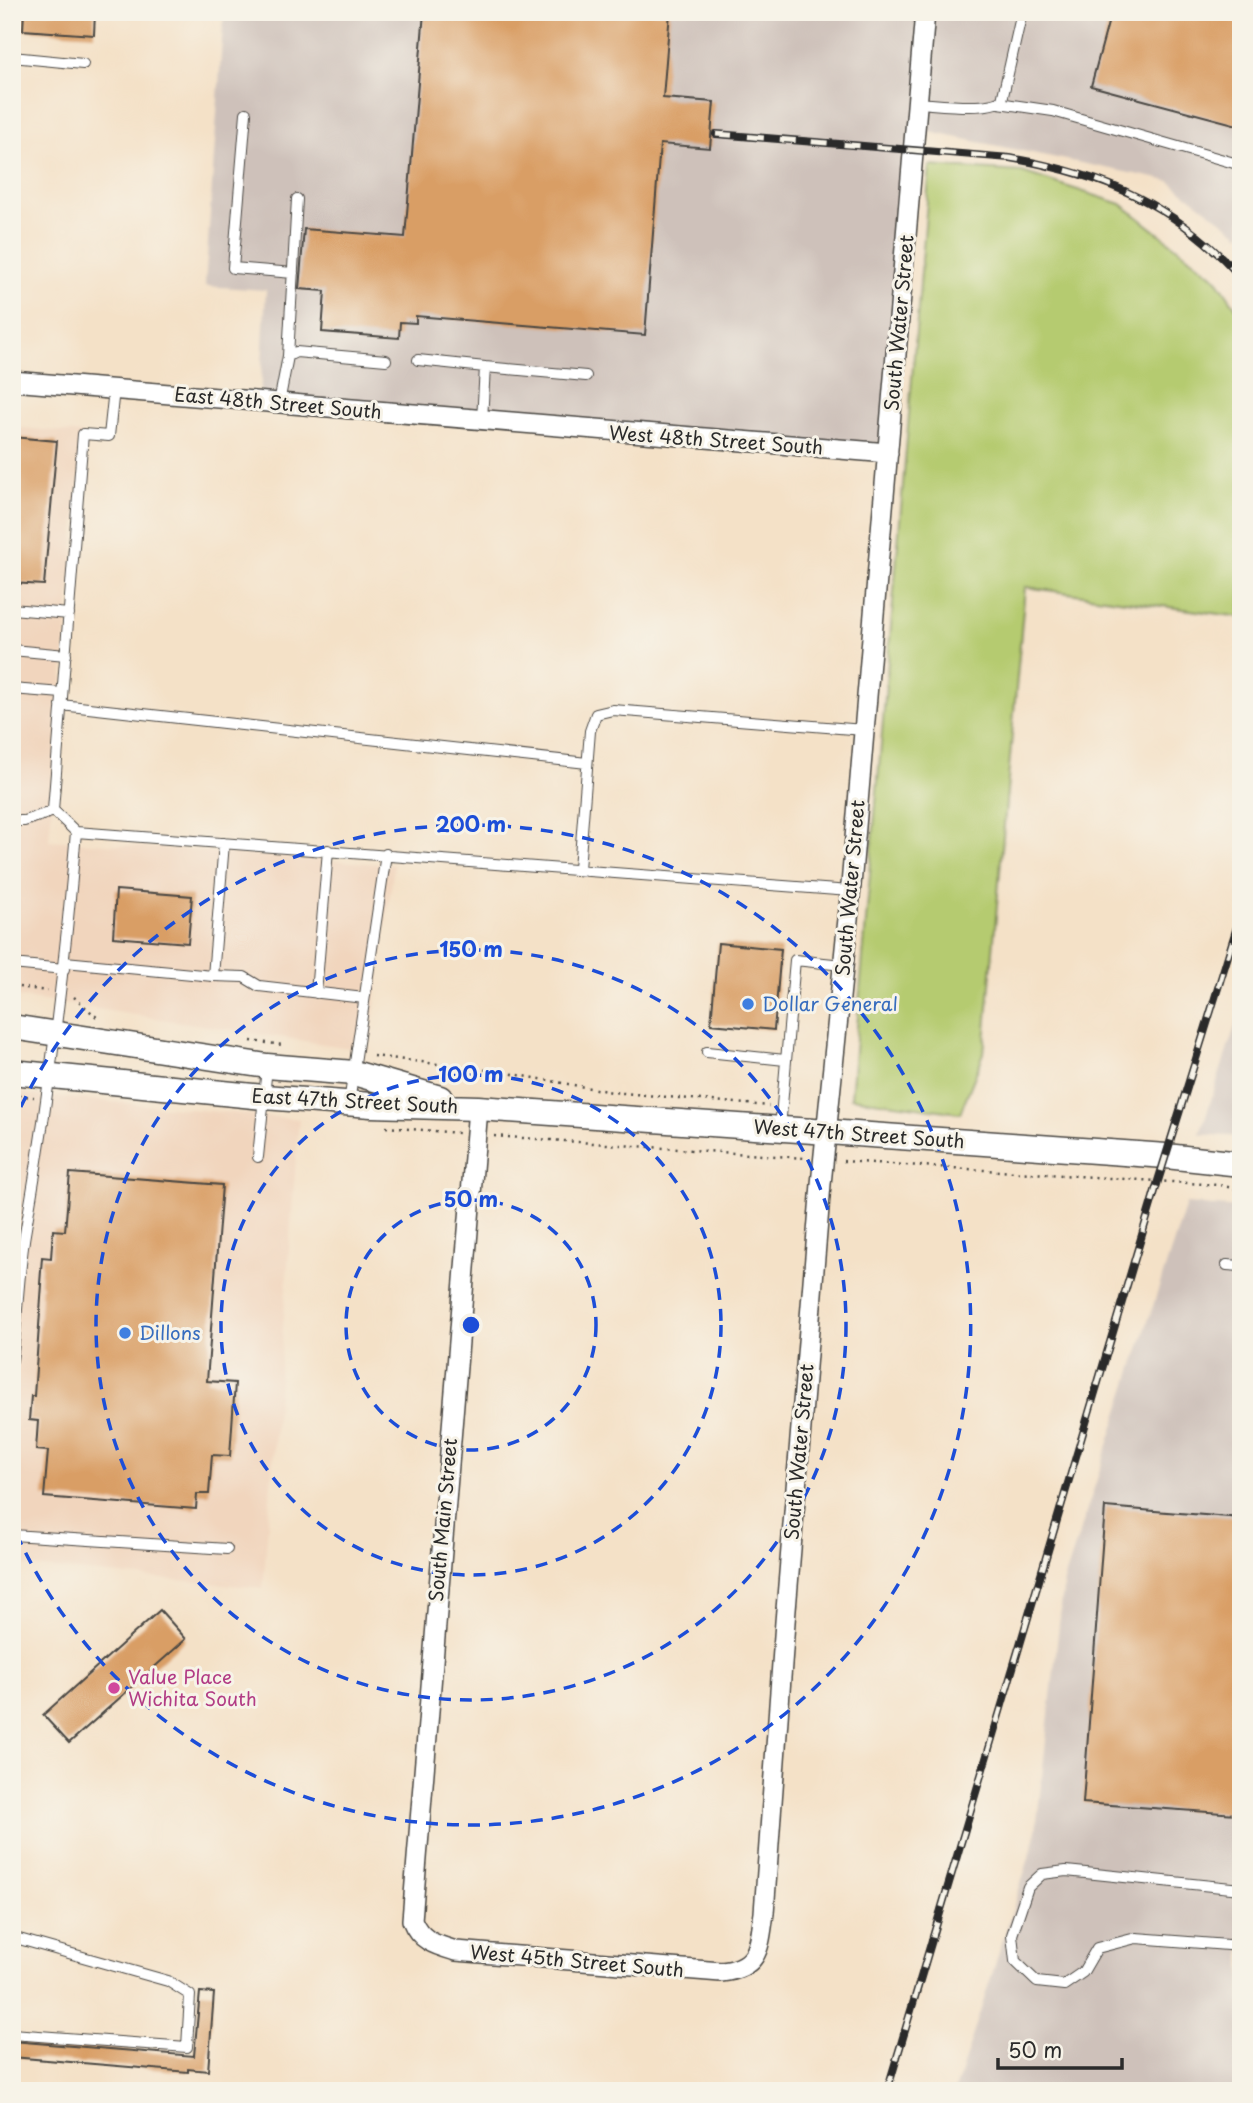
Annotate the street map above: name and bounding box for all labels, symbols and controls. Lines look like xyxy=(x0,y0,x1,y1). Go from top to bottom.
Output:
street label: South Water Street xyxy=(876,233,920,412)
street label: East 48th Street South xyxy=(173,379,383,425)
street label: West 48th Street South xyxy=(608,418,824,460)
street label: South Water Street xyxy=(827,798,871,977)
text: 200 m xyxy=(436,807,506,839)
text: 150 m xyxy=(439,932,503,964)
place label: Dollar General xyxy=(762,989,898,1017)
marker: Dollar General xyxy=(740,996,756,1012)
text: 100 m xyxy=(438,1057,504,1089)
street label: East 47th Street South xyxy=(251,1081,459,1119)
street label: West 47th Street South xyxy=(752,1112,966,1154)
text: 50 m xyxy=(444,1182,498,1214)
centre of rings xyxy=(459,1313,483,1337)
place label: Dillons xyxy=(139,1318,201,1346)
marker: Dillons xyxy=(117,1325,133,1341)
street label: South Water Street xyxy=(776,1362,820,1541)
street label: South Main Street xyxy=(421,1437,463,1603)
place label: Value Place Wichita South xyxy=(128,1662,257,1712)
marker: Value Place Wichita South xyxy=(106,1680,122,1696)
street label: West 45th Street South xyxy=(469,1937,685,1983)
scale bar xyxy=(998,2026,1122,2070)
text: 50 m xyxy=(1008,2033,1062,2065)

